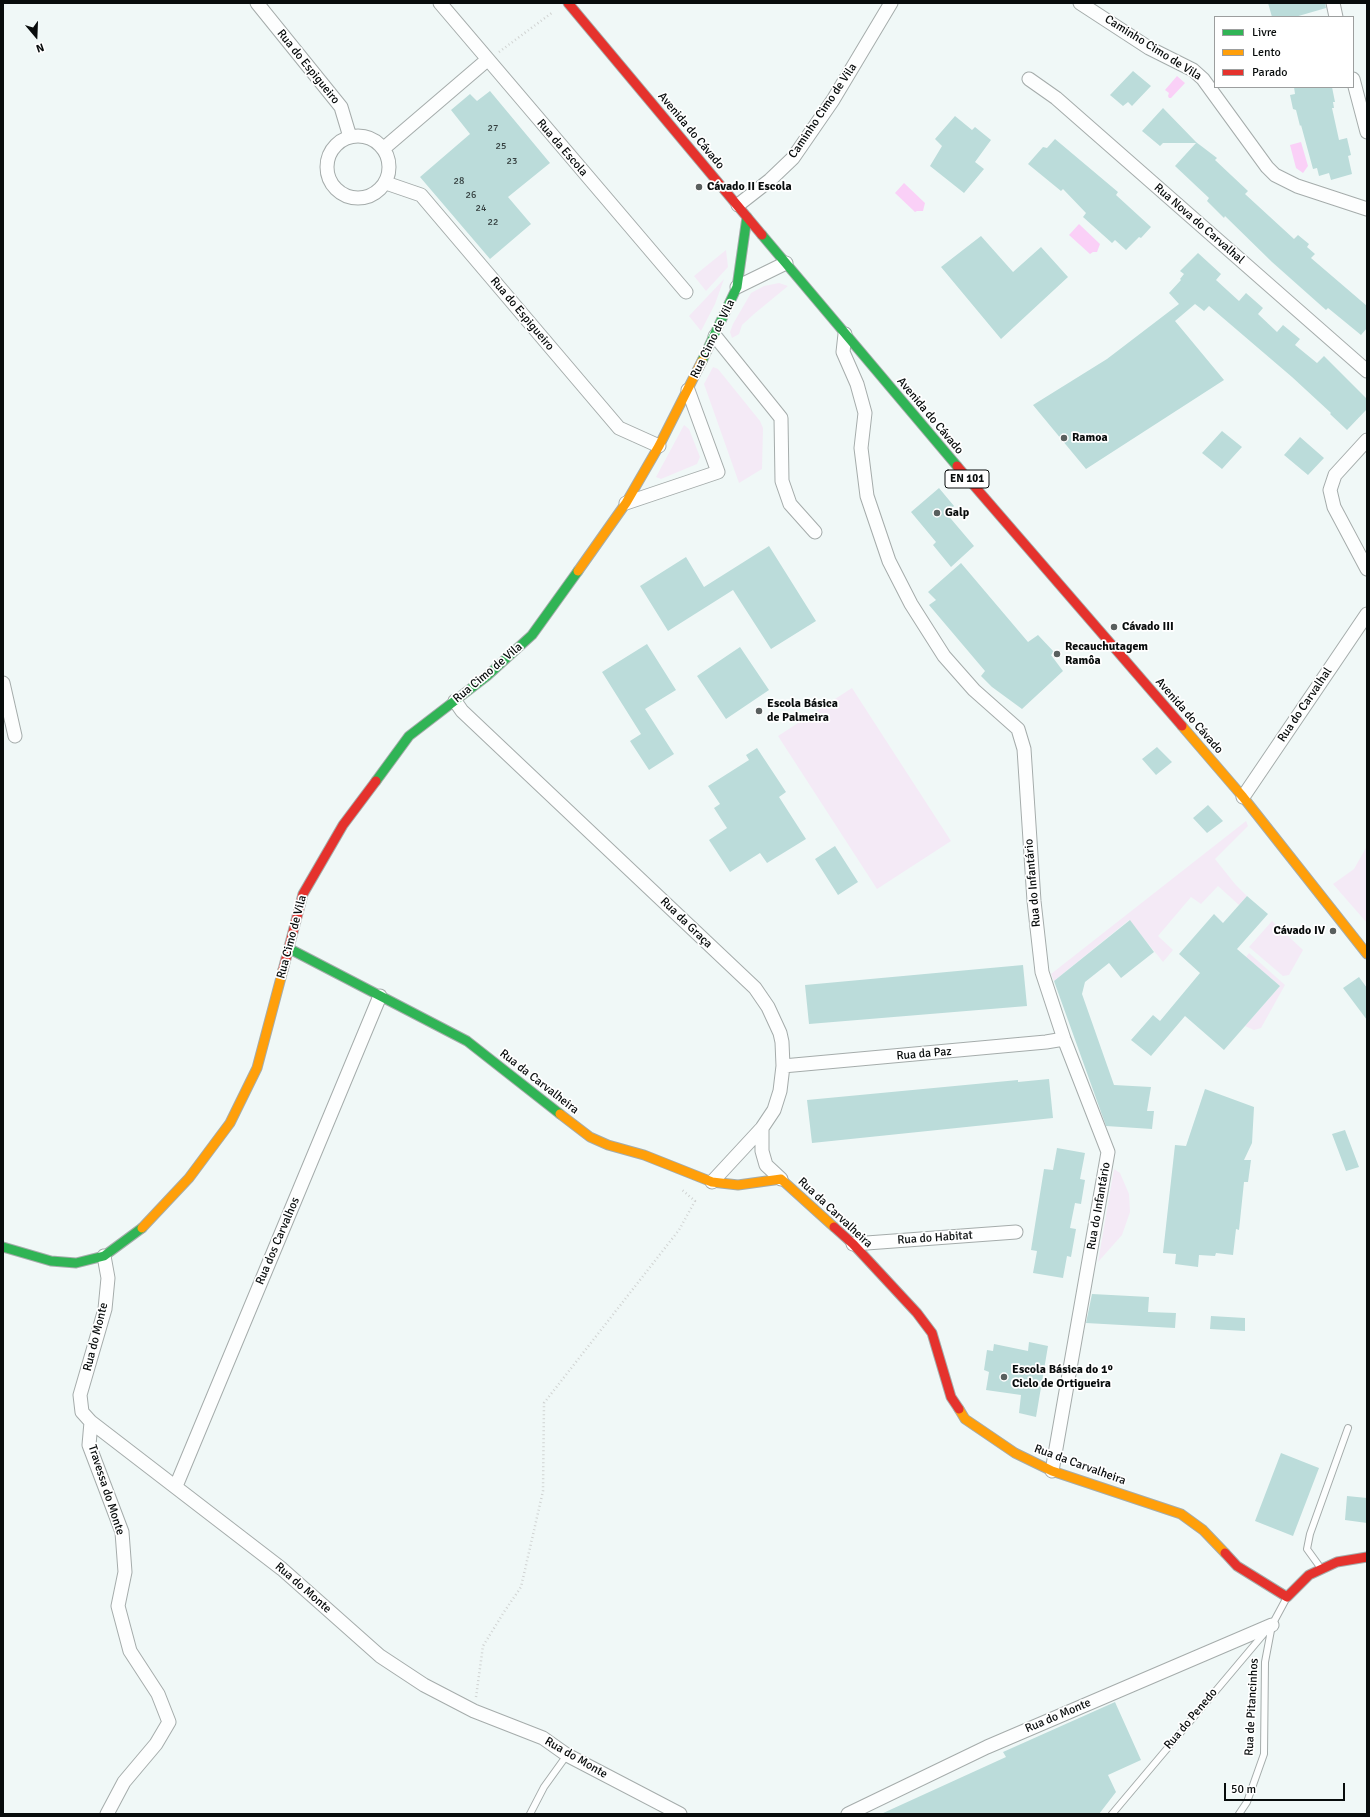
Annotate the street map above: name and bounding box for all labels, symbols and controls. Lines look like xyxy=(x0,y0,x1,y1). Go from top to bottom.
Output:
street label: Caminho Cimo de Vila xyxy=(1102,12,1204,84)
north arrow xyxy=(16,16,56,56)
legend xyxy=(1214,16,1354,88)
text: Livre xyxy=(1252,25,1277,40)
street label: Rua do Espigueiro xyxy=(274,27,342,107)
text: N xyxy=(34,40,46,55)
text: Lento xyxy=(1252,45,1281,60)
street label: Caminho Cimo de Vila xyxy=(786,61,860,161)
text: Parado xyxy=(1252,65,1288,80)
street label: Avenida do Cávado xyxy=(655,90,727,172)
street label: Rua da Escola xyxy=(533,117,591,179)
house number: 27 xyxy=(488,122,498,134)
house number: 25 xyxy=(496,140,506,152)
house number: 23 xyxy=(507,155,517,167)
house number: 28 xyxy=(454,175,464,187)
place label: Cávado II Escola xyxy=(707,180,792,194)
street label: Rua Nova do Carvalhal xyxy=(1151,181,1247,267)
marker: Cávado II Escola xyxy=(694,182,704,192)
house number: 26 xyxy=(466,189,476,201)
house number: 24 xyxy=(476,202,486,214)
house number: 22 xyxy=(488,216,498,228)
street label: Rua do Espigueiro xyxy=(487,274,557,354)
street label: Rua Cimo de Vila xyxy=(688,297,738,381)
street label: Avenida do Cávado xyxy=(894,375,966,457)
place label: Ramoa xyxy=(1072,431,1108,445)
marker: Ramoa xyxy=(1059,433,1069,443)
road number: EN 101 xyxy=(945,470,989,488)
place label: Galp xyxy=(945,506,969,520)
marker: Galp xyxy=(932,508,942,518)
place label: Cávado III xyxy=(1122,620,1174,634)
marker: Cávado III xyxy=(1109,622,1119,632)
street label: Rua Cimo de Vila xyxy=(450,640,526,706)
place label: Recauchutagem Ramôa xyxy=(1065,640,1148,668)
marker: Recauchutagem Ramôa xyxy=(1052,649,1062,659)
street label: Rua do Carvalhal xyxy=(1275,665,1335,745)
street label: Avenida do Cávado xyxy=(1152,675,1226,757)
place label: Escola Básica de Palmeira xyxy=(767,697,838,725)
marker: Escola Básica de Palmeira xyxy=(754,706,764,716)
street label: Rua do Infantário xyxy=(1022,838,1044,928)
street label: Rua Cimo de Vila xyxy=(274,894,310,980)
street label: Rua da Graça xyxy=(657,895,715,951)
place label: Cávado IV xyxy=(1273,924,1325,938)
marker: Cávado IV xyxy=(1328,926,1338,936)
street label: Rua da Paz xyxy=(896,1044,952,1064)
street label: Rua da Carvalheira xyxy=(497,1047,581,1117)
street label: Rua do Infantário xyxy=(1084,1161,1114,1251)
street label: Rua da Carvalheira xyxy=(795,1175,875,1251)
street label: Rua dos Carvalhos xyxy=(253,1195,303,1287)
street label: Rua do Habitat xyxy=(897,1228,973,1248)
street label: Rua do Monte xyxy=(81,1301,111,1373)
place label: Escola Básica do 1º Ciclo de Ortigueira xyxy=(1012,1363,1113,1391)
marker: Escola Básica do 1º Ciclo de Ortigueira xyxy=(999,1372,1009,1382)
street label: Rua da Carvalheira xyxy=(1032,1442,1128,1488)
street label: Travessa do Monte xyxy=(85,1443,127,1537)
street label: Rua do Monte xyxy=(272,1560,334,1616)
street label: Rua de Pitancinhos xyxy=(1242,1658,1262,1756)
street label: Rua do Penedo xyxy=(1161,1686,1221,1752)
street label: Rua do Monte xyxy=(1023,1696,1093,1736)
street label: Rua do Monte xyxy=(542,1734,610,1782)
scale bar xyxy=(1226,1775,1347,1801)
text: 50 m xyxy=(1231,1782,1256,1797)

